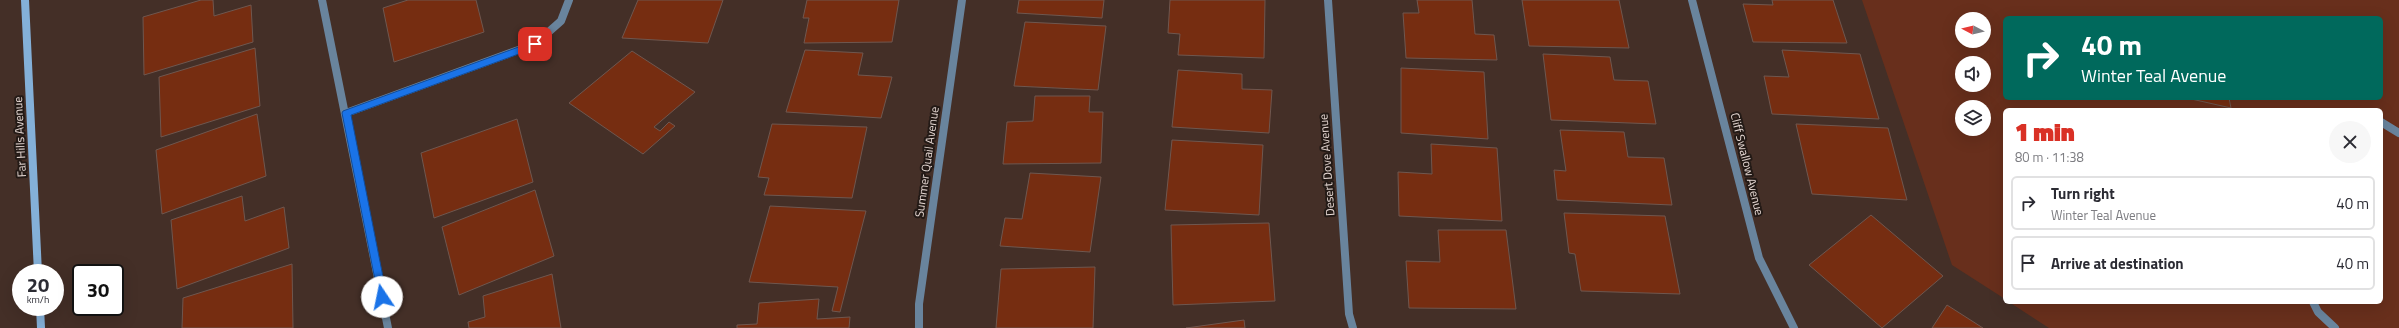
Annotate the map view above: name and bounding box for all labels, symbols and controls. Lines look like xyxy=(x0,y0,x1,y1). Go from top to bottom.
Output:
north arrow xyxy=(1955,12,1991,48)
map controls xyxy=(1955,12,1991,136)
text: 40 m xyxy=(2081,23,2142,66)
pin xyxy=(518,27,552,61)
icon: right xyxy=(2015,32,2067,84)
icon: arrive xyxy=(524,33,546,55)
button: sound xyxy=(1955,56,1991,92)
text: Winter Teal Avenue xyxy=(2081,62,2226,89)
street label: Far Hills Avenue xyxy=(8,96,31,178)
button: layers xyxy=(1955,100,1991,136)
street label: Summer Quail Avenue xyxy=(909,105,944,219)
street label: Cliff Swallow Avenue xyxy=(1726,111,1769,217)
street label: Desert Dove Avenue xyxy=(1313,113,1340,217)
text: 1 min xyxy=(2015,114,2075,150)
button: close xyxy=(2329,121,2371,163)
text: 80 m · 11:38 xyxy=(2015,147,2084,167)
text: Turn right xyxy=(2051,182,2115,205)
icon: right xyxy=(2017,192,2039,214)
text: 40 m xyxy=(2336,192,2369,215)
text: Winter Teal Avenue xyxy=(2051,205,2156,225)
icon: arrive xyxy=(2017,252,2039,274)
text: Arrive at destination xyxy=(2051,252,2184,275)
text: 40 m xyxy=(2336,252,2369,275)
speed limit sign: 30 xyxy=(72,264,124,316)
text: 20 xyxy=(27,269,49,300)
position arrow xyxy=(361,276,403,318)
text: km/h xyxy=(27,292,49,307)

